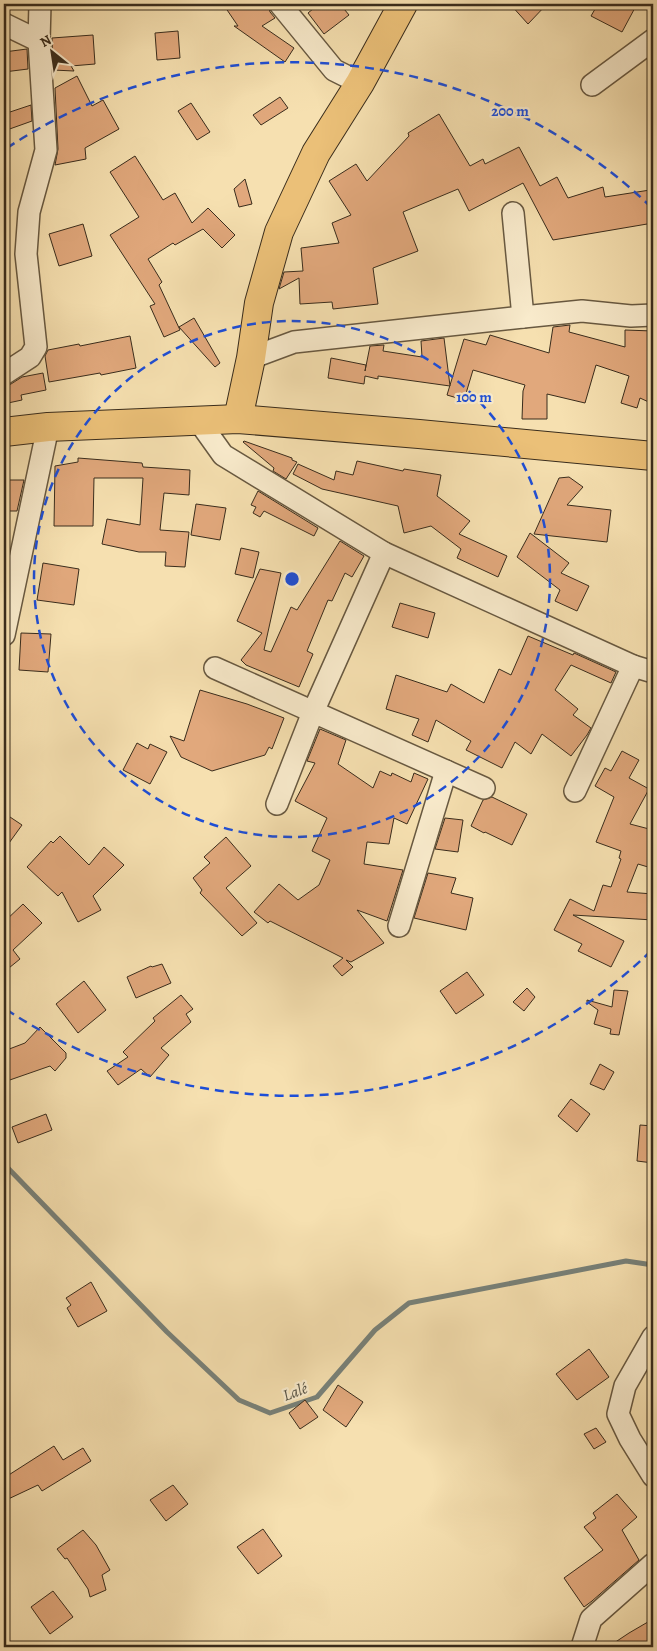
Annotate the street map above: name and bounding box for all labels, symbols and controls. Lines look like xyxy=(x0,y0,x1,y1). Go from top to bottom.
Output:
north arrow xyxy=(28,28,78,78)
text: N xyxy=(37,30,55,52)
text: 200 m xyxy=(491,101,529,121)
text: 100 m xyxy=(456,387,492,407)
centre of rings xyxy=(283,570,301,588)
water label: Lalé xyxy=(280,1377,311,1407)

